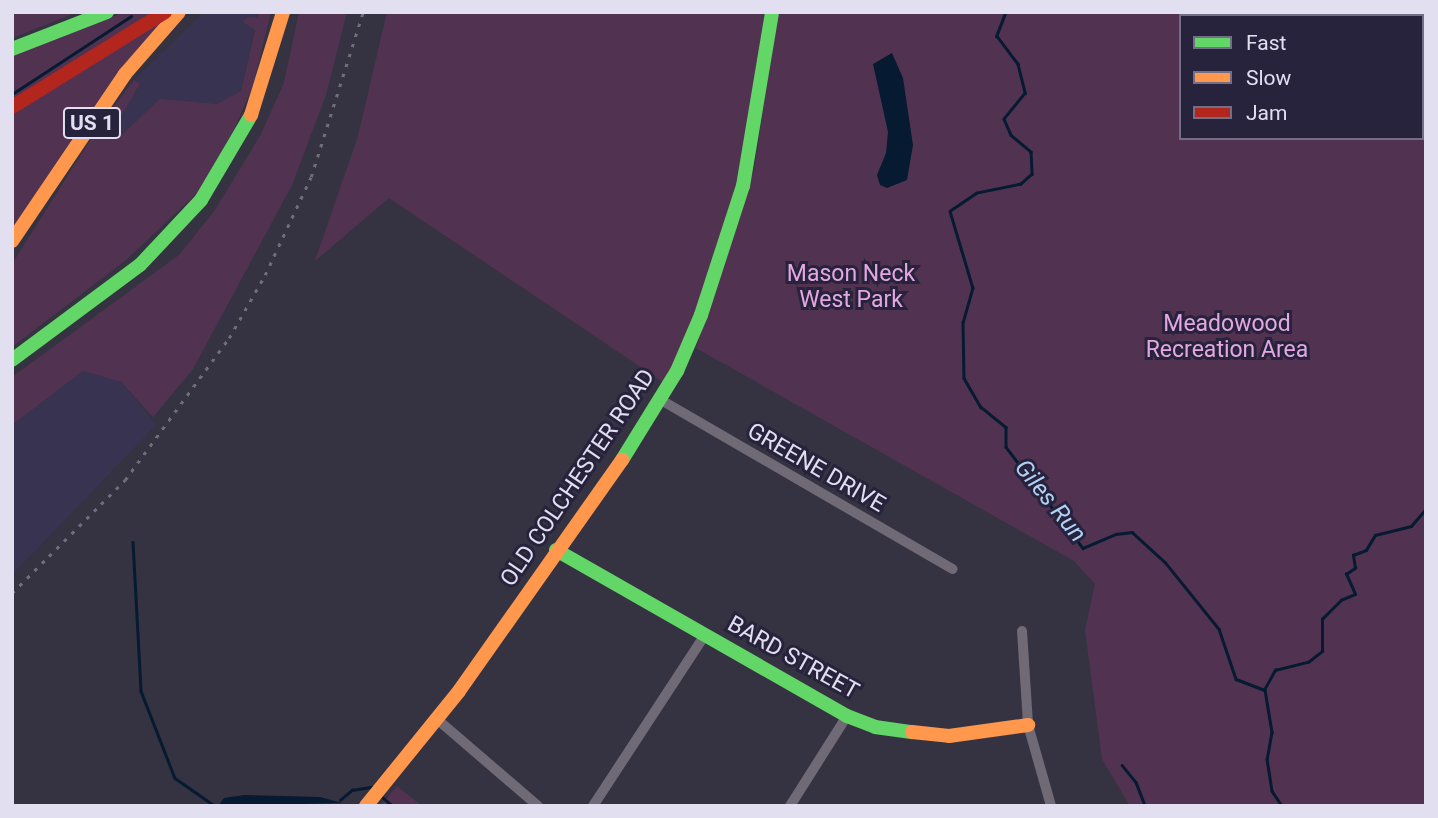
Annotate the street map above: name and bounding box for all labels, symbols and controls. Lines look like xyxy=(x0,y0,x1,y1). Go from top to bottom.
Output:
legend xyxy=(1179,14,1424,140)
text: Fast xyxy=(1246,31,1286,55)
text: Slow xyxy=(1246,66,1291,90)
text: Jam xyxy=(1246,101,1287,125)
road number: US 1 xyxy=(62,106,122,140)
park label: Mason Neck West Park xyxy=(787,260,915,314)
park label: Meadowood Recreation Area xyxy=(1146,310,1308,364)
street label: OLD COLCHESTER ROAD xyxy=(495,364,661,592)
street label: GREENE DRIVE xyxy=(742,417,890,519)
water label: Giles Run xyxy=(1008,454,1092,548)
street label: BARD STREET xyxy=(722,611,864,705)

